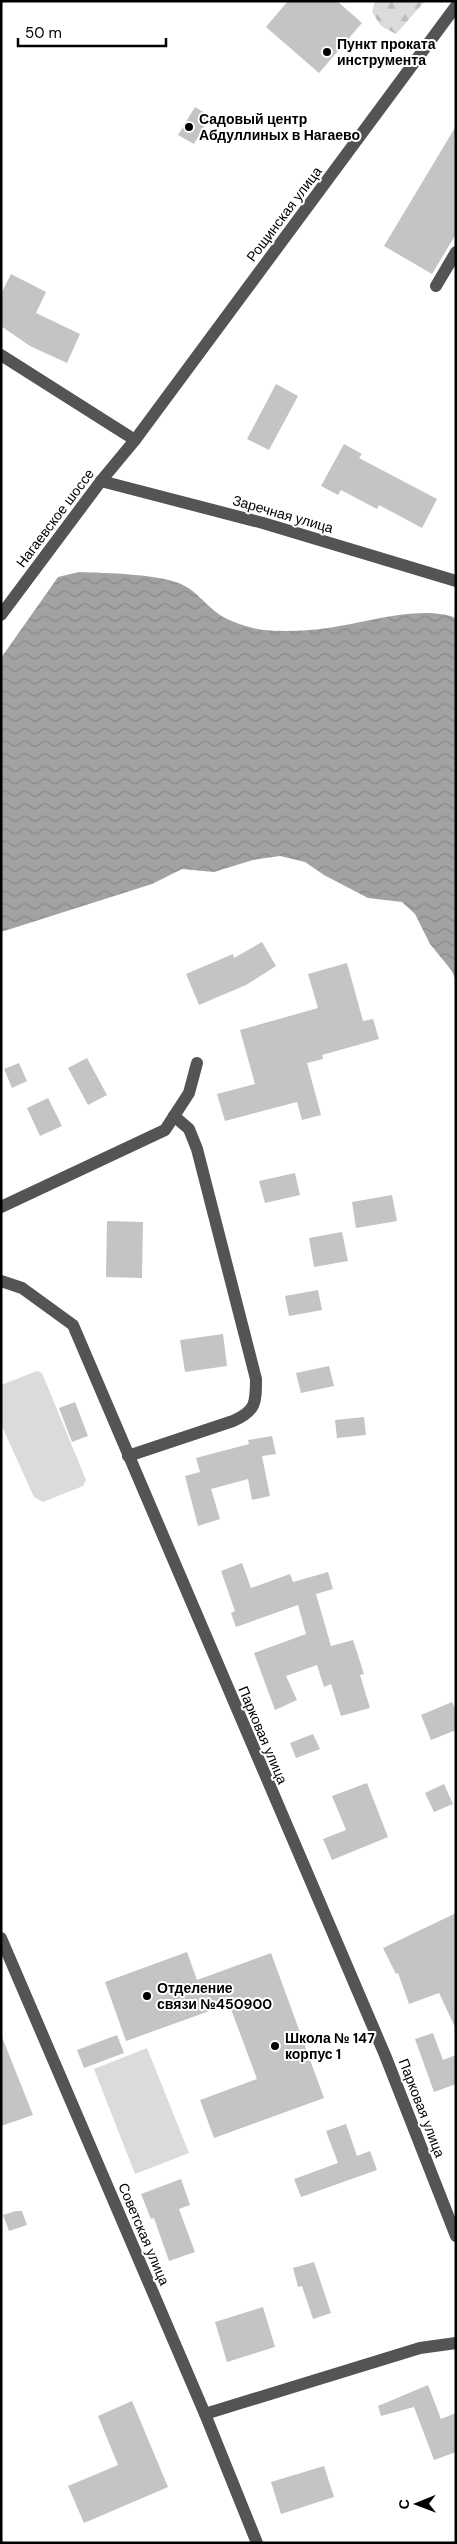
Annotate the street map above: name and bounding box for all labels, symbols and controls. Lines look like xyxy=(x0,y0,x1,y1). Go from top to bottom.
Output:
scale bar xyxy=(18,15,165,47)
text: 50 m xyxy=(25,23,62,43)
place label: Пункт проката инструмента xyxy=(337,35,436,69)
marker: Пункт проката инструмента xyxy=(321,46,333,58)
place label: Садовый центр Абдуллиных в Нагаево xyxy=(199,110,360,144)
marker: Садовый центр Абдуллиных в Нагаево xyxy=(183,121,195,133)
street label: Рощинская улица xyxy=(242,163,326,265)
street label: Нагаевское шоссе xyxy=(12,465,98,571)
street label: Заречная улица xyxy=(231,491,336,537)
street label: Парковая улица xyxy=(234,1683,292,1787)
place label: Отделение связи №450900 xyxy=(157,1979,272,2013)
marker: Отделение связи №450900 xyxy=(141,1990,153,2002)
place label: Школа № 147 корпус 1 xyxy=(285,2029,375,2063)
marker: Школа № 147 корпус 1 xyxy=(269,2040,281,2052)
street label: Парковая улица xyxy=(395,2056,449,2160)
street label: Советская улица xyxy=(114,2180,174,2288)
north arrow xyxy=(392,2479,442,2529)
text: С xyxy=(395,2499,413,2509)

